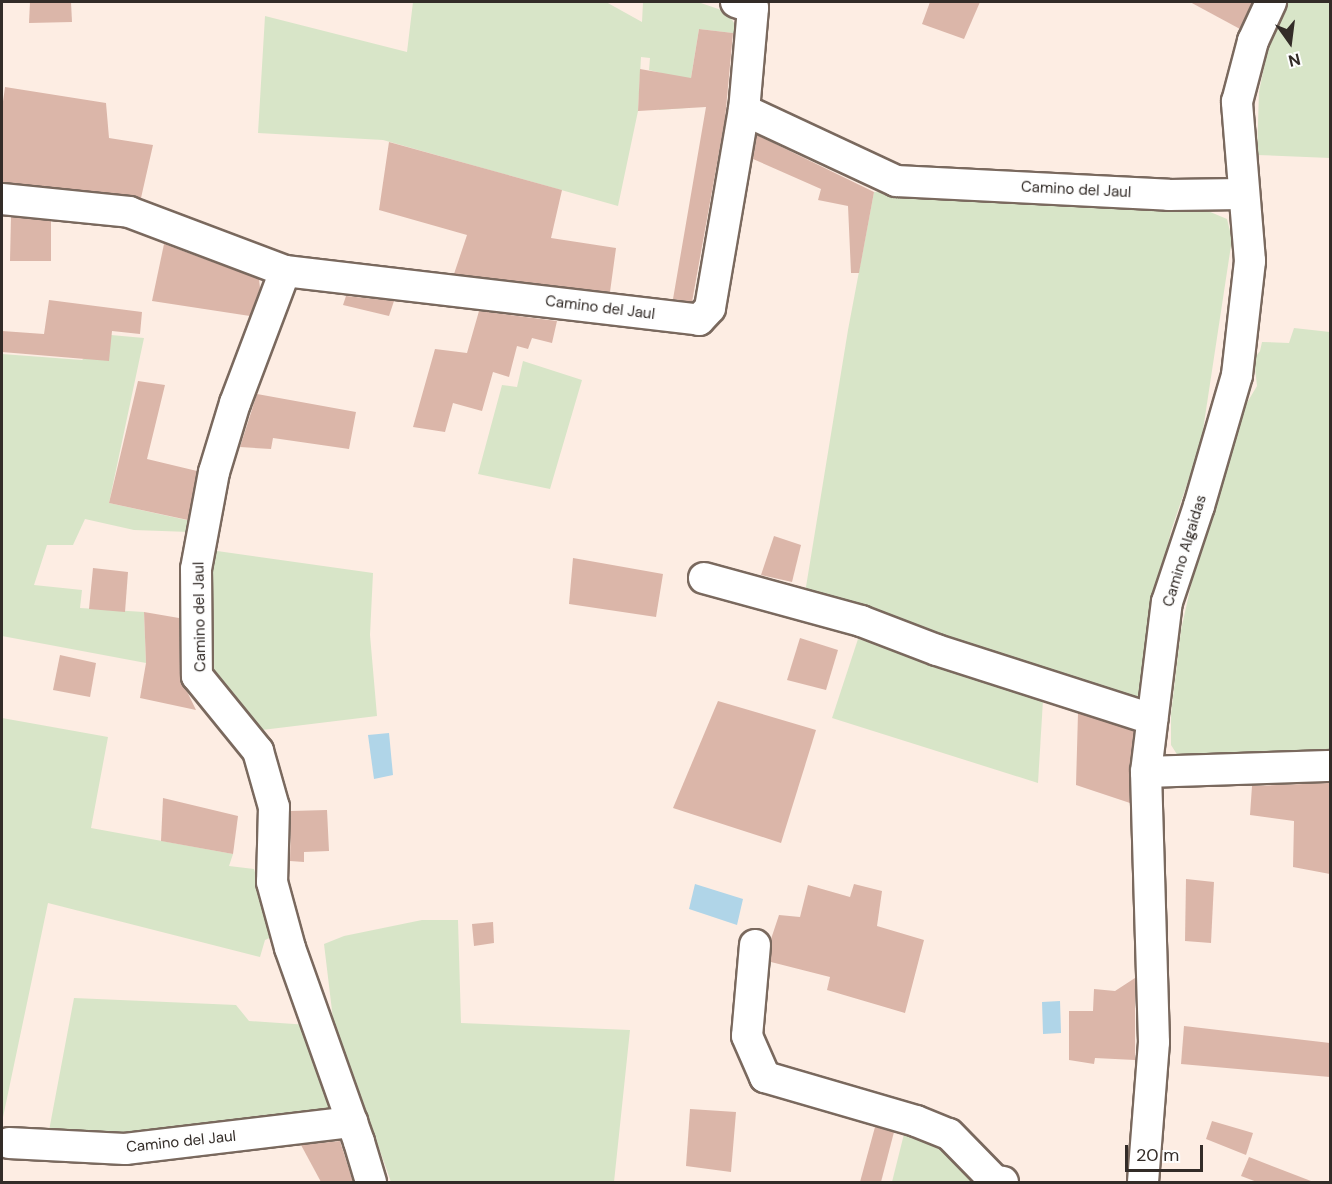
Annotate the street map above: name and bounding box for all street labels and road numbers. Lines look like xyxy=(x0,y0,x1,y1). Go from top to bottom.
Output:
street label: Camino del Jaul xyxy=(1020,178,1132,202)
street label: Camino del Jaul xyxy=(544,292,656,324)
street label: Camino Algaidas xyxy=(1159,493,1211,609)
street label: Camino del Jaul xyxy=(190,562,210,672)
street label: Camino del Jaul xyxy=(125,1127,237,1157)

